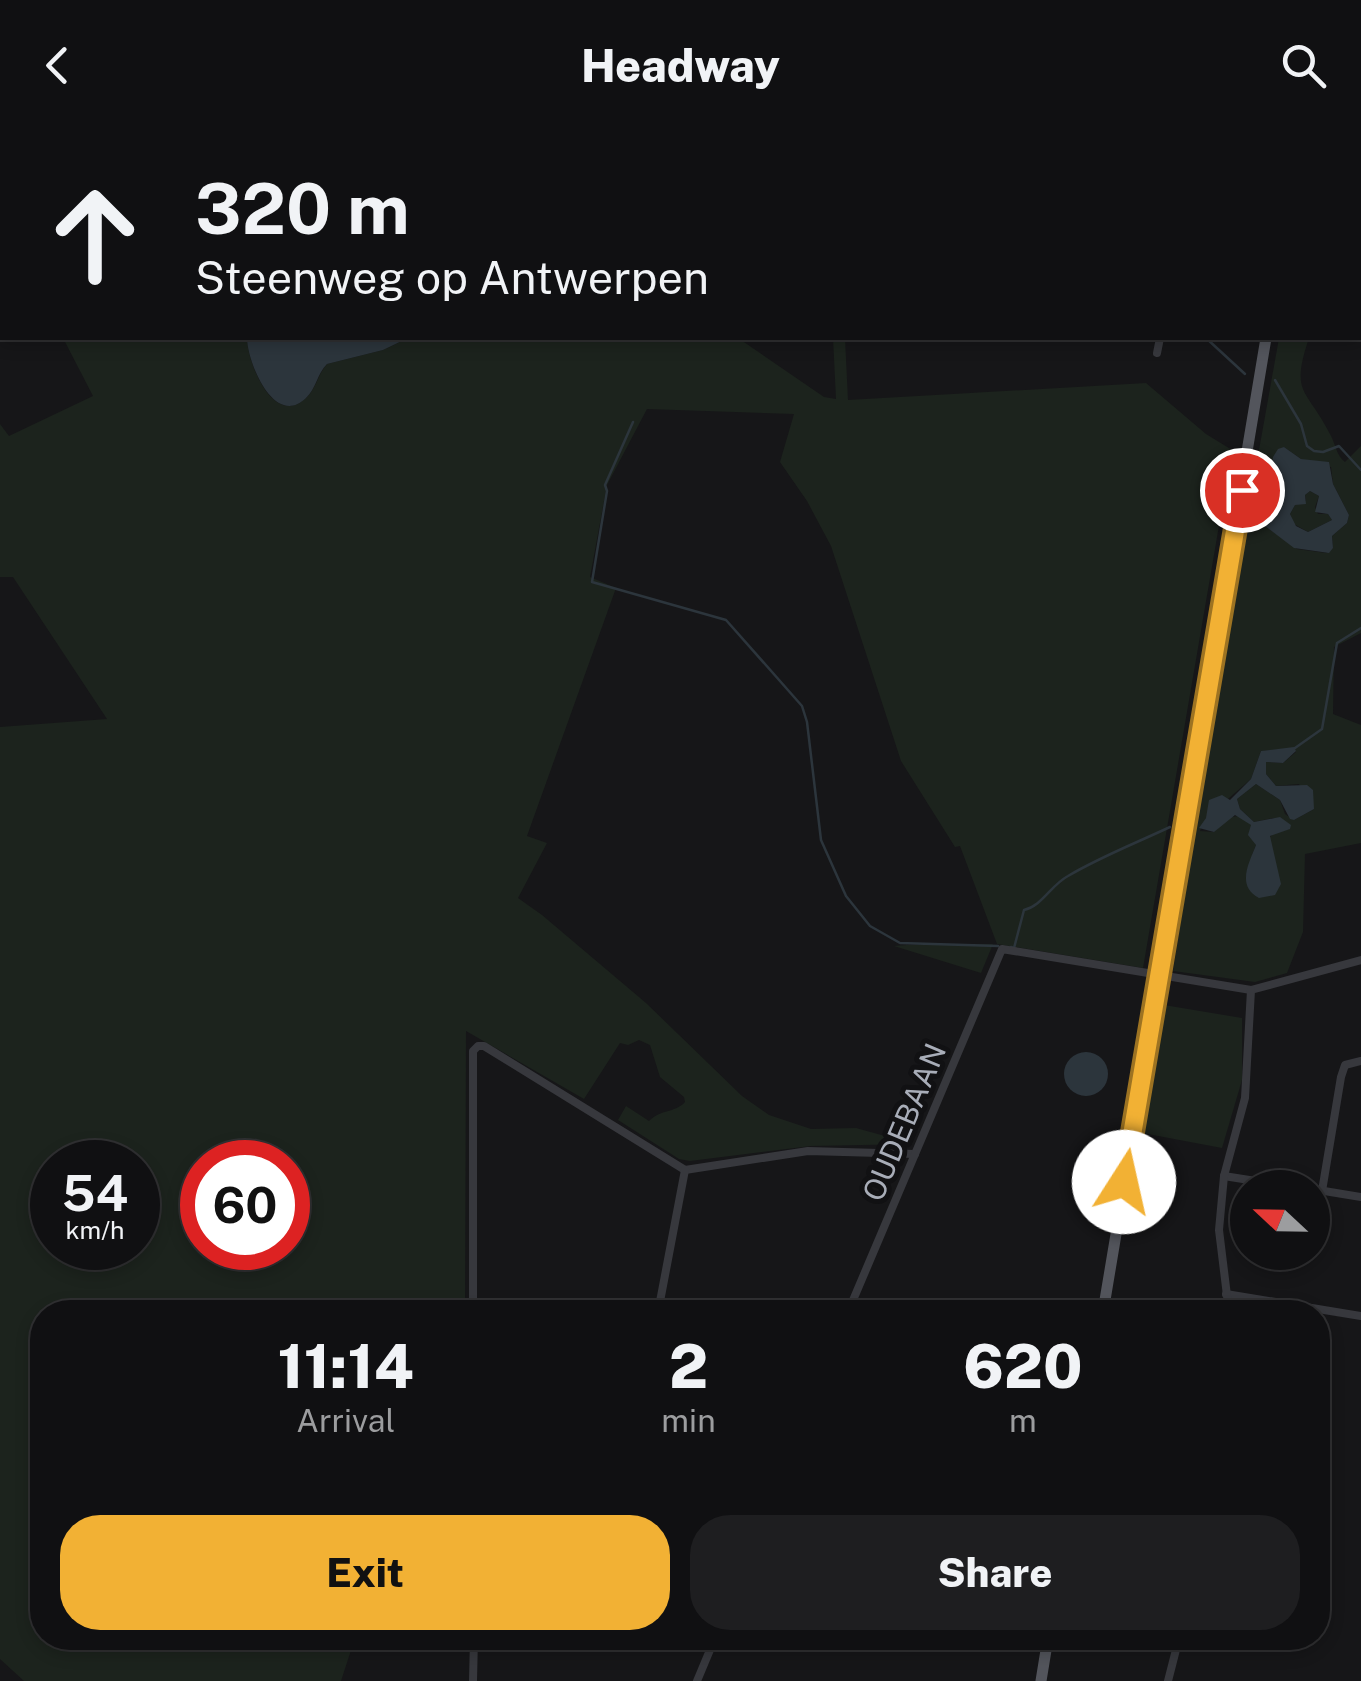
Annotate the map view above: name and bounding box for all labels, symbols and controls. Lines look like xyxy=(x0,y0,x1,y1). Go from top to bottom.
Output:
icon: back xyxy=(30,38,85,93)
icon: search xyxy=(1276,38,1331,93)
text: Headway xyxy=(581,39,780,92)
text: 320 m xyxy=(195,167,410,250)
icon: ahead xyxy=(30,170,160,300)
text: Steenweg op Antwerpen xyxy=(195,251,709,304)
pin xyxy=(1200,448,1285,533)
icon: arrive xyxy=(1215,463,1270,518)
street label: OUDEBAAN xyxy=(855,1038,953,1206)
position arrow xyxy=(1072,1130,1176,1234)
speed limit sign: 60 xyxy=(180,1140,310,1270)
text: 54 xyxy=(62,1163,128,1222)
north arrow xyxy=(1230,1170,1330,1270)
map controls xyxy=(1230,1170,1330,1270)
text: km/h xyxy=(66,1215,124,1245)
text: 11:14 xyxy=(277,1331,414,1402)
text: 2 xyxy=(669,1331,708,1402)
text: 620 xyxy=(963,1331,1083,1402)
text: Arrival xyxy=(296,1402,395,1439)
text: min xyxy=(661,1402,716,1439)
text: m xyxy=(1009,1402,1037,1439)
button: Exit xyxy=(60,1515,670,1630)
button: Share xyxy=(690,1515,1300,1630)

